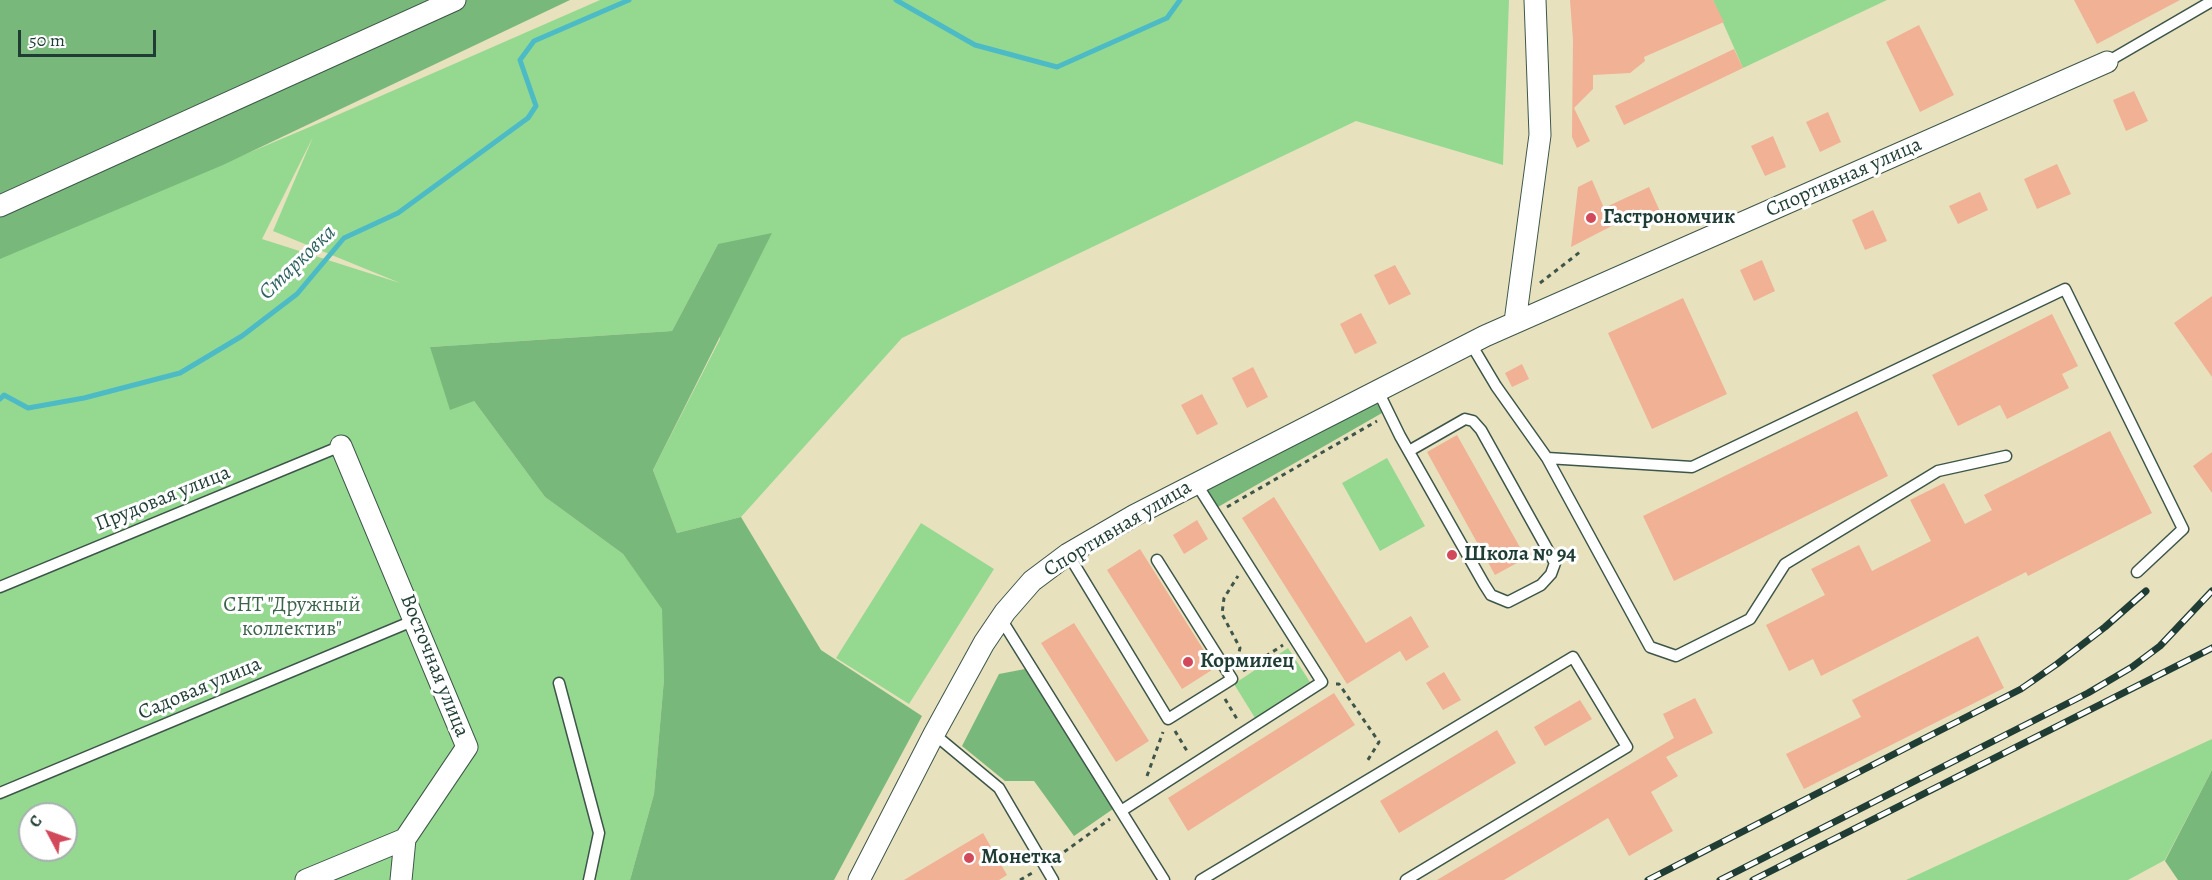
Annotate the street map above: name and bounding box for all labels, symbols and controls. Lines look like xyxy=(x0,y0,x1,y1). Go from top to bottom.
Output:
scale bar xyxy=(21,18,159,56)
text: 50 m xyxy=(29,28,65,52)
street label: Спортивная улица xyxy=(1762,132,1926,224)
place label: Гастрономчик xyxy=(1603,205,1735,231)
marker: Гастрономчик xyxy=(1584,211,1598,225)
water label: Старковка xyxy=(254,220,342,306)
street label: Прудовая улица xyxy=(92,460,234,538)
street label: Спортивная улица xyxy=(1040,475,1196,583)
place label: Школа № 94 xyxy=(1464,542,1576,568)
marker: Школа № 94 xyxy=(1445,548,1459,562)
street label: Восточная улица xyxy=(394,591,474,741)
park label: СНТ "Дружный коллектив" xyxy=(223,593,361,643)
place label: Кормилец xyxy=(1200,649,1294,675)
street label: Садовая улица xyxy=(135,652,265,726)
marker: Кормилец xyxy=(1181,655,1195,669)
north arrow xyxy=(18,802,78,862)
text: С xyxy=(24,811,47,832)
place label: Монетка xyxy=(981,845,1062,871)
marker: Монетка xyxy=(962,851,976,865)

